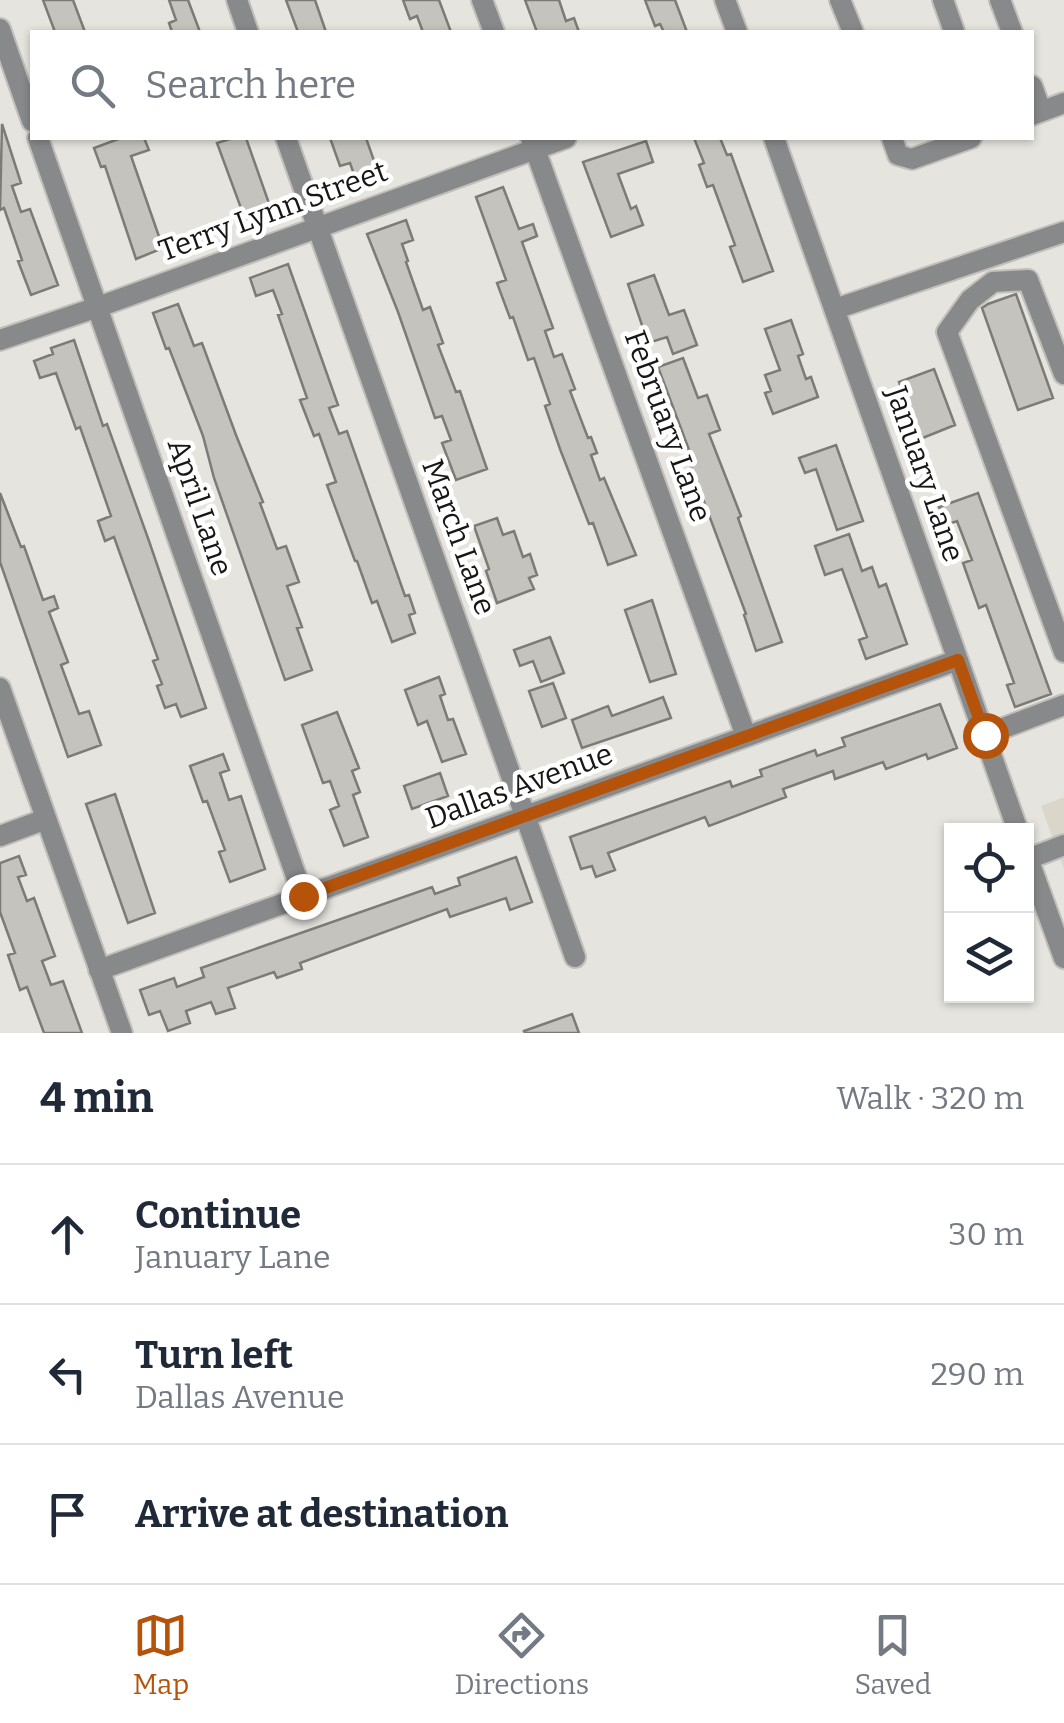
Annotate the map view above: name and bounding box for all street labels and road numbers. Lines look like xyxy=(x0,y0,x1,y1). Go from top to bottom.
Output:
street label: Terry Lynn Street xyxy=(154,153,392,269)
street label: February Lane xyxy=(617,325,719,527)
street label: January Lane xyxy=(878,381,972,566)
street label: April Lane xyxy=(160,434,240,580)
street label: March Lane xyxy=(414,454,504,620)
street label: Dallas Avenue xyxy=(421,735,617,837)

